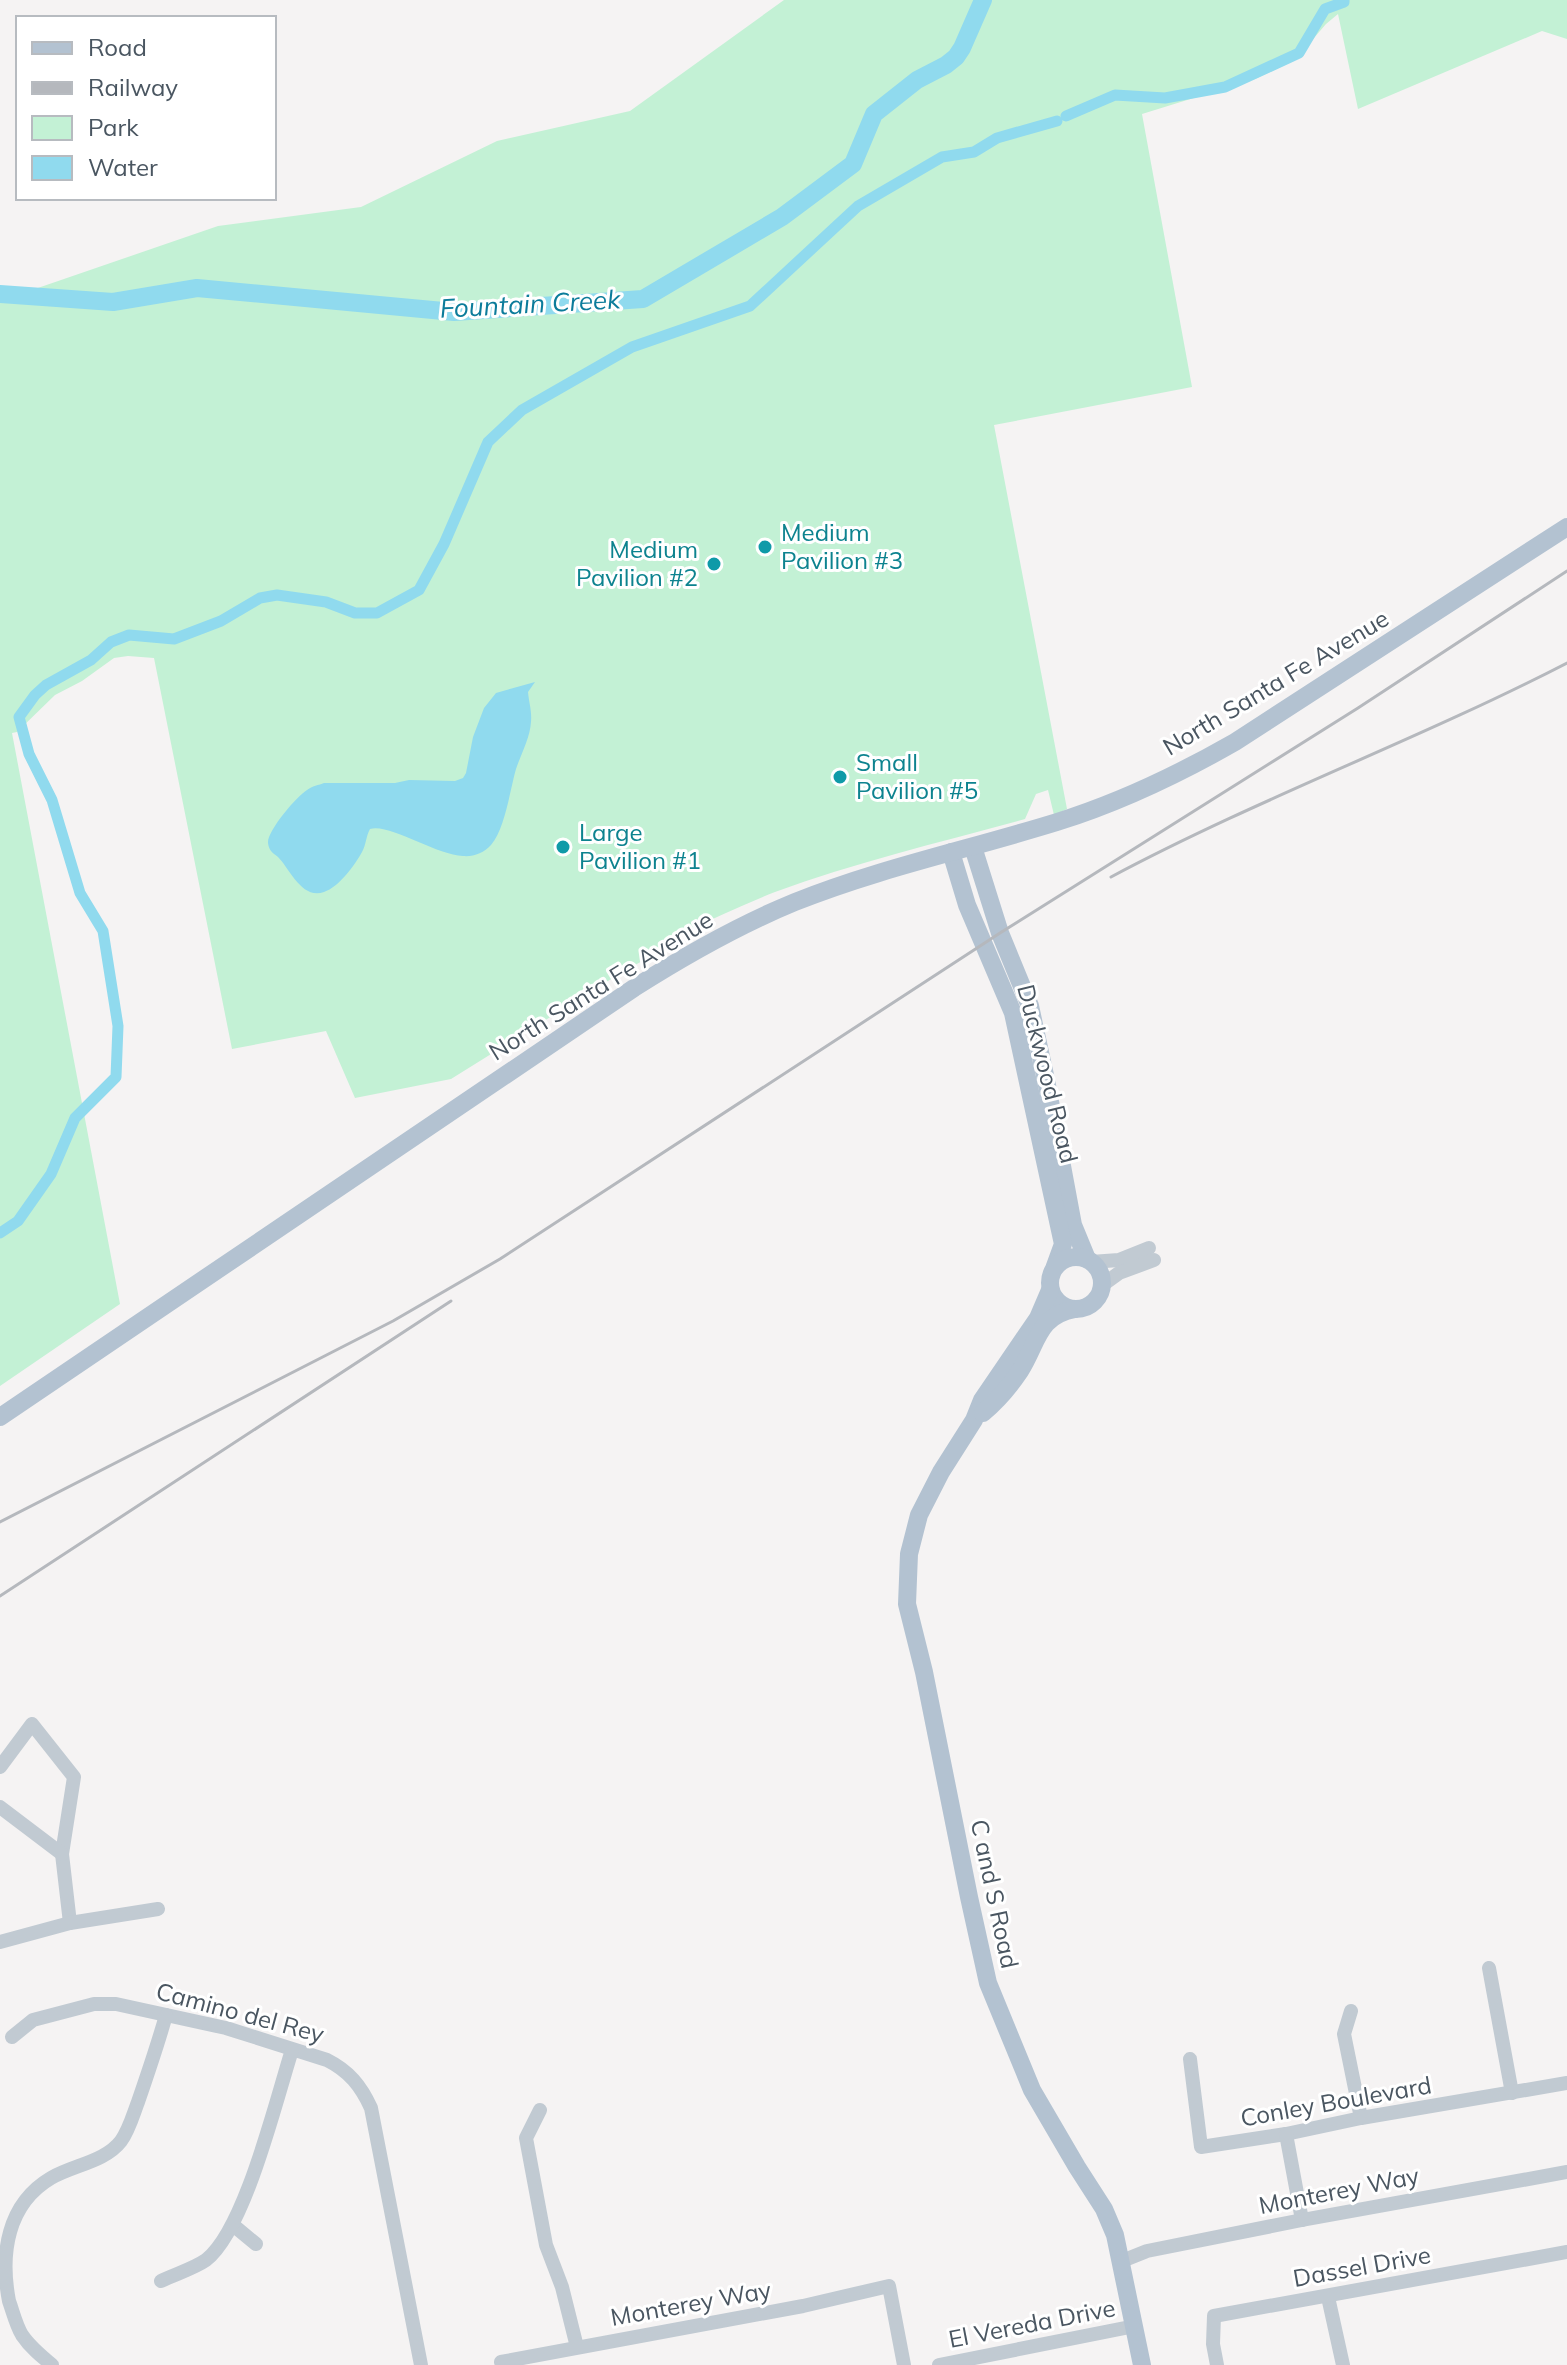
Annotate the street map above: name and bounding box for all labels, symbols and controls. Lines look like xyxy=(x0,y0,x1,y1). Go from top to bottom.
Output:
legend xyxy=(16,16,276,200)
text: Road xyxy=(88,32,147,62)
text: Railway xyxy=(88,72,178,102)
text: Park xyxy=(88,112,139,142)
text: Water xyxy=(88,152,158,182)
water label: Fountain Creek xyxy=(439,282,622,325)
place label: Medium Pavilion #3 xyxy=(781,517,903,575)
place label: Medium Pavilion #2 xyxy=(576,534,698,592)
marker: Medium Pavilion #3 xyxy=(756,538,774,556)
marker: Medium Pavilion #2 xyxy=(705,555,723,573)
street label: North Santa Fe Avenue xyxy=(1157,603,1394,761)
place label: Small Pavilion #5 xyxy=(856,747,978,805)
marker: Small Pavilion #5 xyxy=(831,768,849,786)
place label: Large Pavilion #1 xyxy=(579,817,701,875)
marker: Large Pavilion #1 xyxy=(554,838,572,856)
street label: North Santa Fe Avenue xyxy=(483,904,718,1066)
street label: Duckwood Road xyxy=(1011,981,1085,1166)
street label: C and S Road xyxy=(965,1816,1025,1971)
street label: Camino del Rey xyxy=(153,1975,328,2049)
street label: Conley Boulevard xyxy=(1238,2069,1434,2133)
street label: Monterey Way xyxy=(1256,2160,1422,2220)
street label: Dassel Drive xyxy=(1291,2239,1433,2293)
street label: Monterey Way xyxy=(608,2274,774,2332)
street label: El Vereda Drive xyxy=(946,2292,1118,2354)

